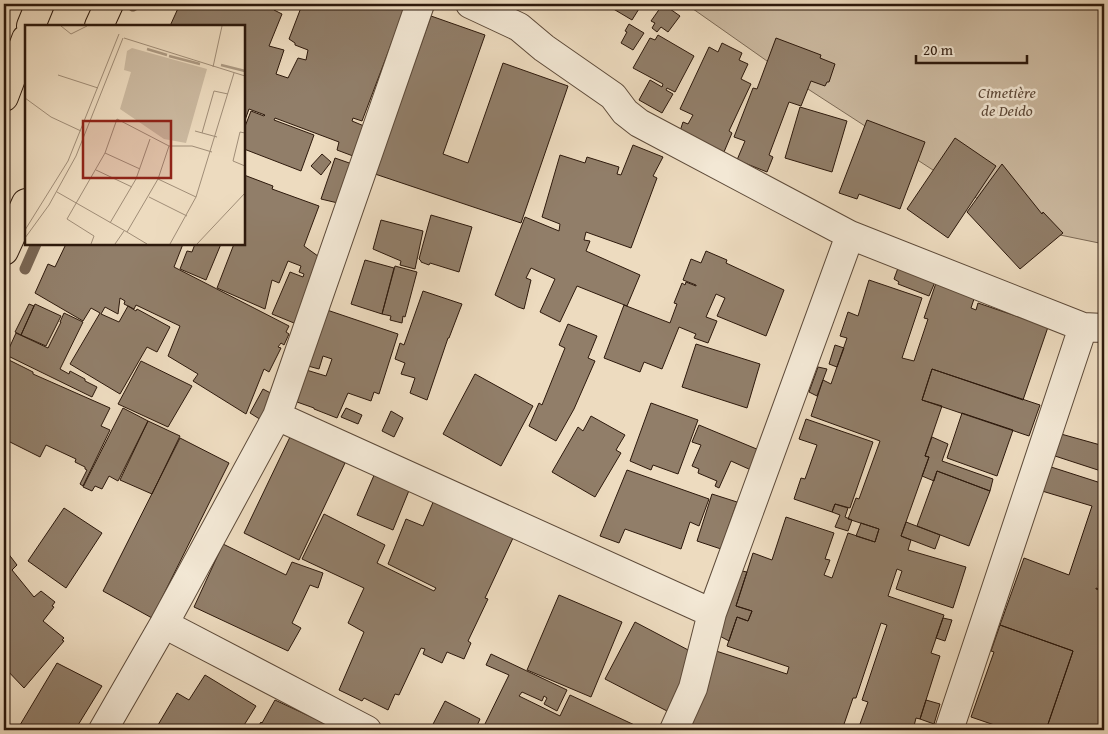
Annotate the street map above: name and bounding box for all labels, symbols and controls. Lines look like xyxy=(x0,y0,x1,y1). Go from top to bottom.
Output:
inset map xyxy=(25,25,245,245)
scale bar xyxy=(916,32,1027,64)
text: 20 m xyxy=(923,39,954,60)
park label: Cimetière de Deido xyxy=(978,80,1036,122)

